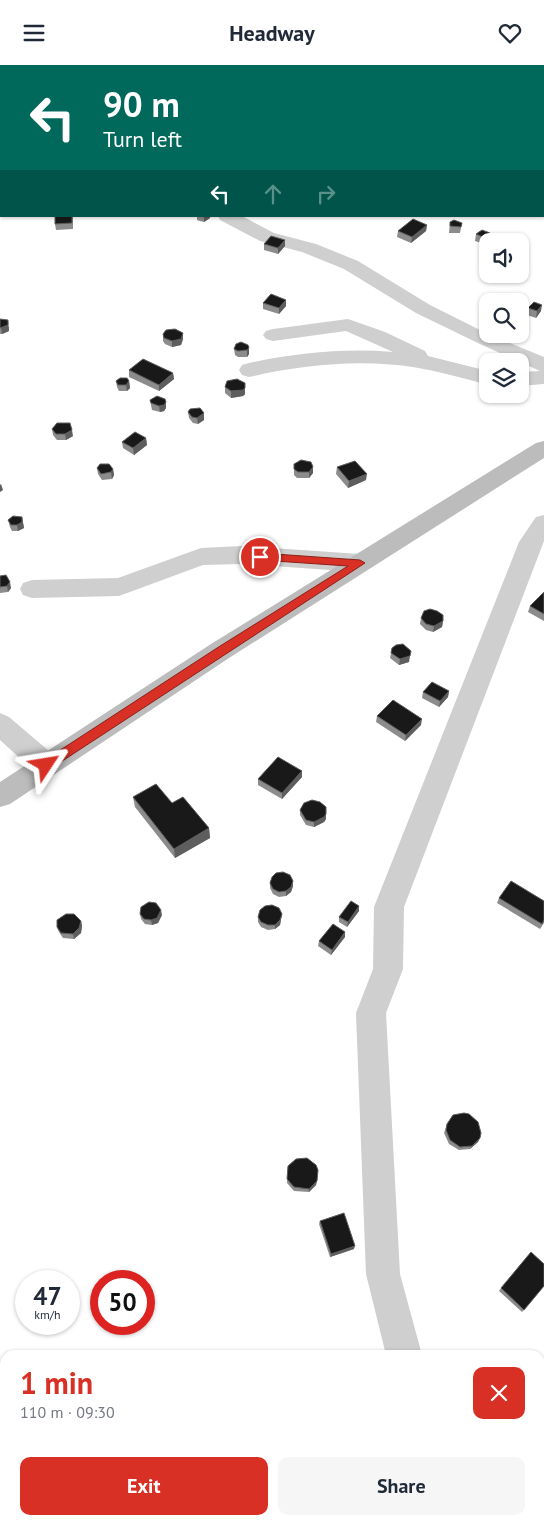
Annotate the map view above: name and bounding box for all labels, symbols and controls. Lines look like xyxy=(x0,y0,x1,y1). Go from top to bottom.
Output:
icon: menu xyxy=(20,19,48,47)
text: Headway xyxy=(229,19,315,47)
icon: heart xyxy=(496,19,524,47)
text: 90 m xyxy=(103,81,180,127)
icon: left xyxy=(20,85,85,150)
text: Turn left xyxy=(103,125,182,153)
icon: left xyxy=(206,180,234,208)
icon: ahead xyxy=(259,180,287,208)
icon: right xyxy=(312,180,340,208)
map controls xyxy=(479,233,529,403)
button: sound xyxy=(479,233,529,283)
button: search xyxy=(479,293,529,343)
button: layers xyxy=(479,353,529,403)
pin xyxy=(239,536,281,578)
icon: arrive xyxy=(246,543,274,571)
position arrow xyxy=(19,738,71,790)
speed limit sign: 50 xyxy=(90,1270,155,1335)
text: 47 xyxy=(33,1280,62,1312)
text: km/h xyxy=(34,1307,61,1322)
text: 1 min xyxy=(20,1363,93,1402)
button: close xyxy=(473,1367,525,1419)
text: 110 m · 09:30 xyxy=(20,1402,115,1422)
button: Exit xyxy=(20,1457,268,1515)
button: Share xyxy=(278,1457,525,1515)

